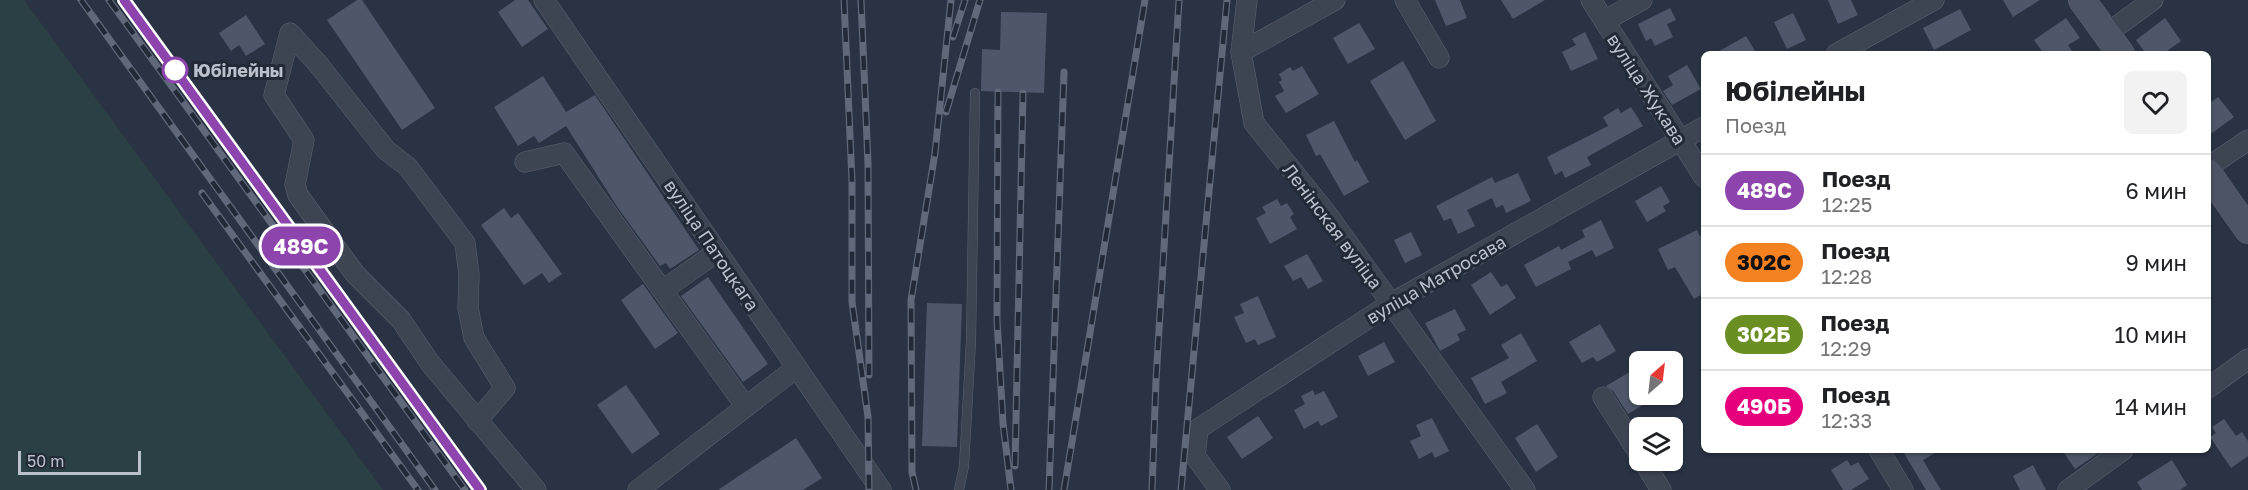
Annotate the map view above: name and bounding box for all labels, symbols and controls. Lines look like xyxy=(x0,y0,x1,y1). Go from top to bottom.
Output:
street label: вуліца Жукава xyxy=(1603,29,1691,149)
marker: Юбілейны xyxy=(162,57,188,83)
place label: Юбілейны xyxy=(193,59,284,81)
button: heart xyxy=(2124,71,2187,134)
text: Юбілейны xyxy=(1725,74,1866,107)
text: Поезд xyxy=(1725,113,1786,137)
street label: Ленінская вуліца xyxy=(1279,159,1387,293)
text: Поезд xyxy=(1822,165,1890,192)
street label: вуліца Патоцкага xyxy=(660,175,764,315)
text: 489С xyxy=(1737,177,1792,203)
text: 6 мин xyxy=(2126,177,2187,204)
text: 12:25 xyxy=(1822,192,1872,216)
line badge: 489С xyxy=(259,226,343,266)
street label: вуліца Матросава xyxy=(1362,230,1510,328)
text: 489С xyxy=(274,233,328,259)
text: Поезд xyxy=(1821,237,1890,264)
text: 302С xyxy=(1737,249,1791,275)
text: 9 мин xyxy=(2126,249,2187,276)
text: 12:28 xyxy=(1821,264,1872,288)
text: Поезд xyxy=(1821,309,1889,336)
text: 302Б xyxy=(1737,321,1791,347)
text: 10 мин xyxy=(2115,321,2187,348)
text: 12:29 xyxy=(1821,336,1872,360)
north arrow xyxy=(1629,351,1683,405)
map controls xyxy=(1629,351,1683,471)
text: Поезд xyxy=(1821,381,1890,408)
text: 490Б xyxy=(1737,393,1791,419)
text: 14 мин xyxy=(2115,393,2187,420)
text: 12:33 xyxy=(1821,408,1872,432)
button: layers xyxy=(1629,417,1683,471)
scale bar xyxy=(18,448,141,476)
text: 50 m xyxy=(27,451,64,471)

